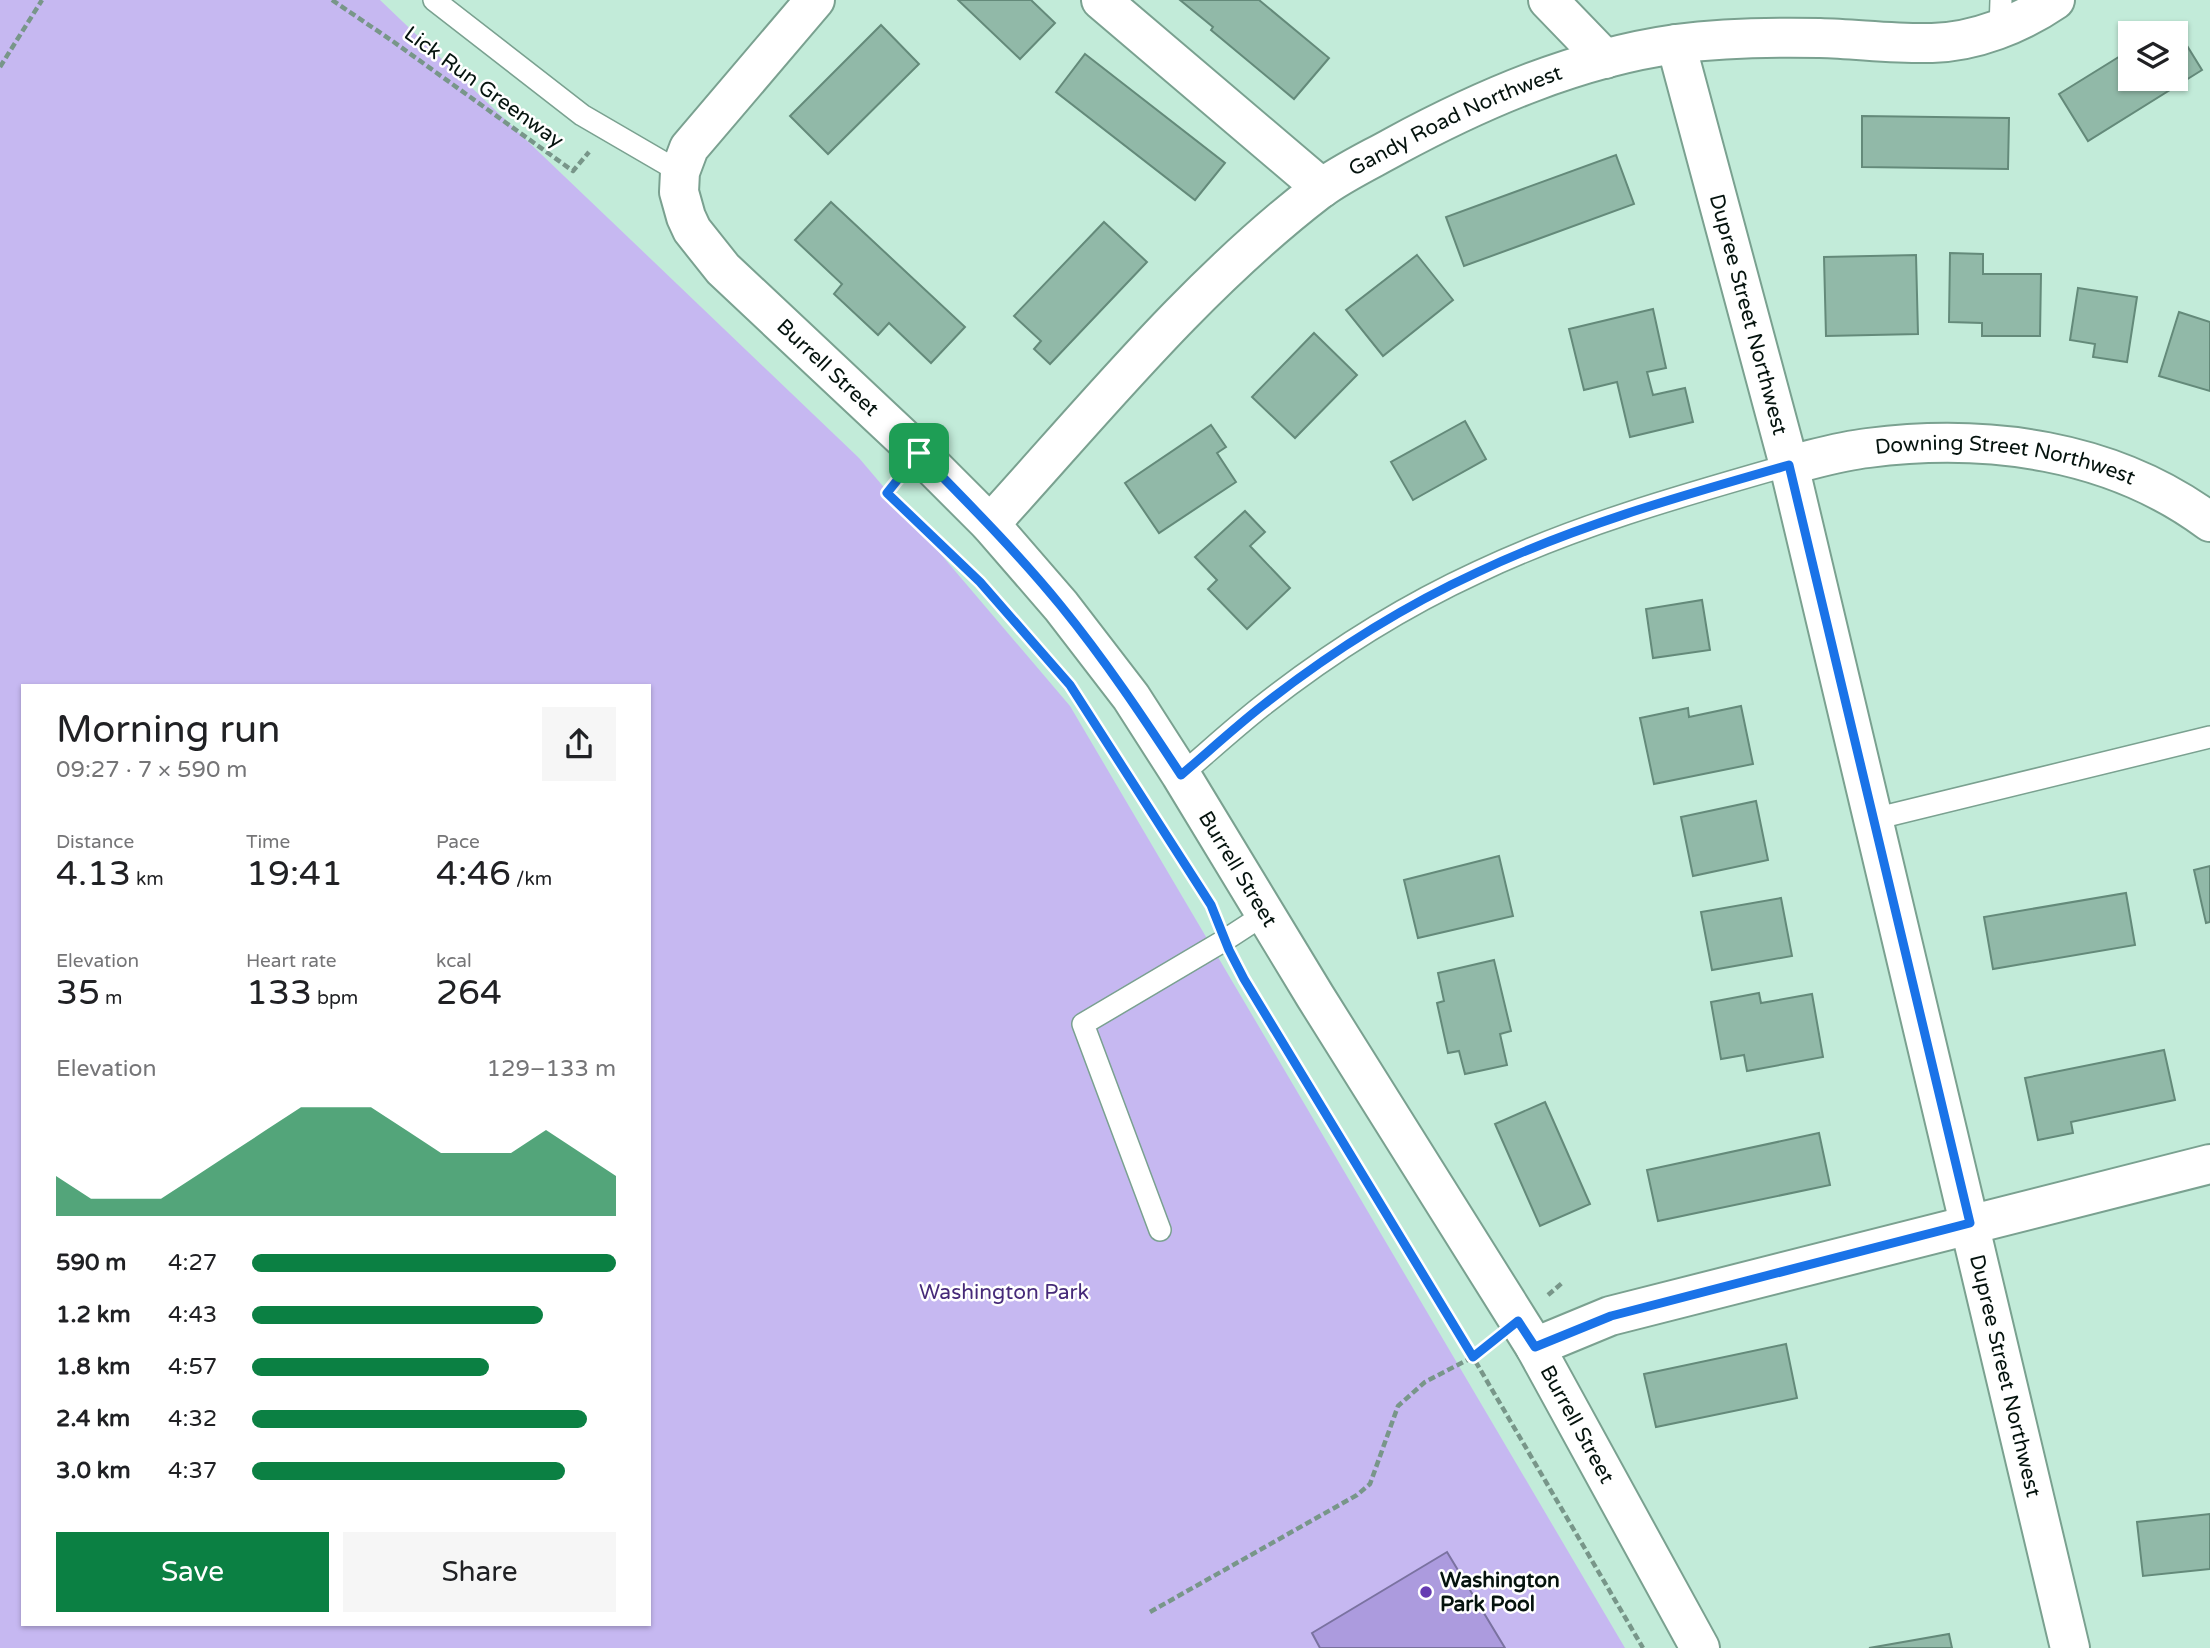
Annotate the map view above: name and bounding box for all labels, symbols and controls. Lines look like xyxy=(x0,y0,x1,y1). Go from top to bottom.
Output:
street label: Lick Run Greenway xyxy=(399,21,568,154)
map controls xyxy=(2118,21,2188,91)
button: layers xyxy=(2118,21,2188,91)
street label: Gandy Road Northwest xyxy=(1344,60,1565,182)
street label: Dupree Street Northwest xyxy=(1704,191,1792,438)
street label: Burrell Street xyxy=(771,314,884,422)
pin xyxy=(889,423,949,483)
street label: Downing Street Northwest xyxy=(1874,431,2139,491)
icon: arrive xyxy=(900,434,938,472)
text: Morning run xyxy=(56,707,280,753)
button: share xyxy=(542,707,616,781)
text: 09:27 · 7 × 590 m xyxy=(56,756,247,784)
street label: Burrell Street xyxy=(1193,807,1282,932)
text: Distance xyxy=(56,831,134,853)
text: Time xyxy=(246,831,290,853)
text: Pace xyxy=(436,831,480,853)
text: 4.13 xyxy=(56,853,131,895)
text: 19:41 xyxy=(246,853,343,895)
text: 4:46 xyxy=(436,853,511,895)
text: km xyxy=(131,868,164,890)
text: /km xyxy=(511,868,552,890)
text: Elevation xyxy=(56,950,139,972)
text: Heart rate xyxy=(246,950,337,972)
text: kcal xyxy=(436,950,472,972)
text: 35 xyxy=(56,972,100,1014)
text: 133 xyxy=(246,972,312,1014)
text: 264 xyxy=(436,972,502,1014)
text: m xyxy=(100,987,122,1009)
text: bpm xyxy=(312,987,358,1009)
text: Elevation xyxy=(56,1055,157,1083)
text: 129–133 m xyxy=(487,1055,616,1083)
text: 590 m xyxy=(56,1249,126,1277)
text: 4:27 xyxy=(168,1249,217,1277)
street label: Dupree Street Northwest xyxy=(1964,1252,2046,1500)
park label: Washington Park xyxy=(919,1280,1089,1305)
text: 1.2 km xyxy=(56,1301,131,1329)
text: 4:43 xyxy=(168,1301,217,1329)
text: 1.8 km xyxy=(56,1353,130,1381)
text: 4:57 xyxy=(168,1353,217,1381)
street label: Burrell Street xyxy=(1534,1361,1619,1488)
text: 2.4 km xyxy=(56,1405,130,1433)
text: 4:32 xyxy=(168,1405,217,1433)
text: 3.0 km xyxy=(56,1457,131,1485)
text: 4:37 xyxy=(168,1457,217,1485)
button: Save xyxy=(56,1532,329,1612)
button: Share xyxy=(343,1532,616,1612)
place label: Washington Park Pool xyxy=(1440,1568,1560,1617)
marker: Washington Park Pool xyxy=(1418,1584,1434,1600)

